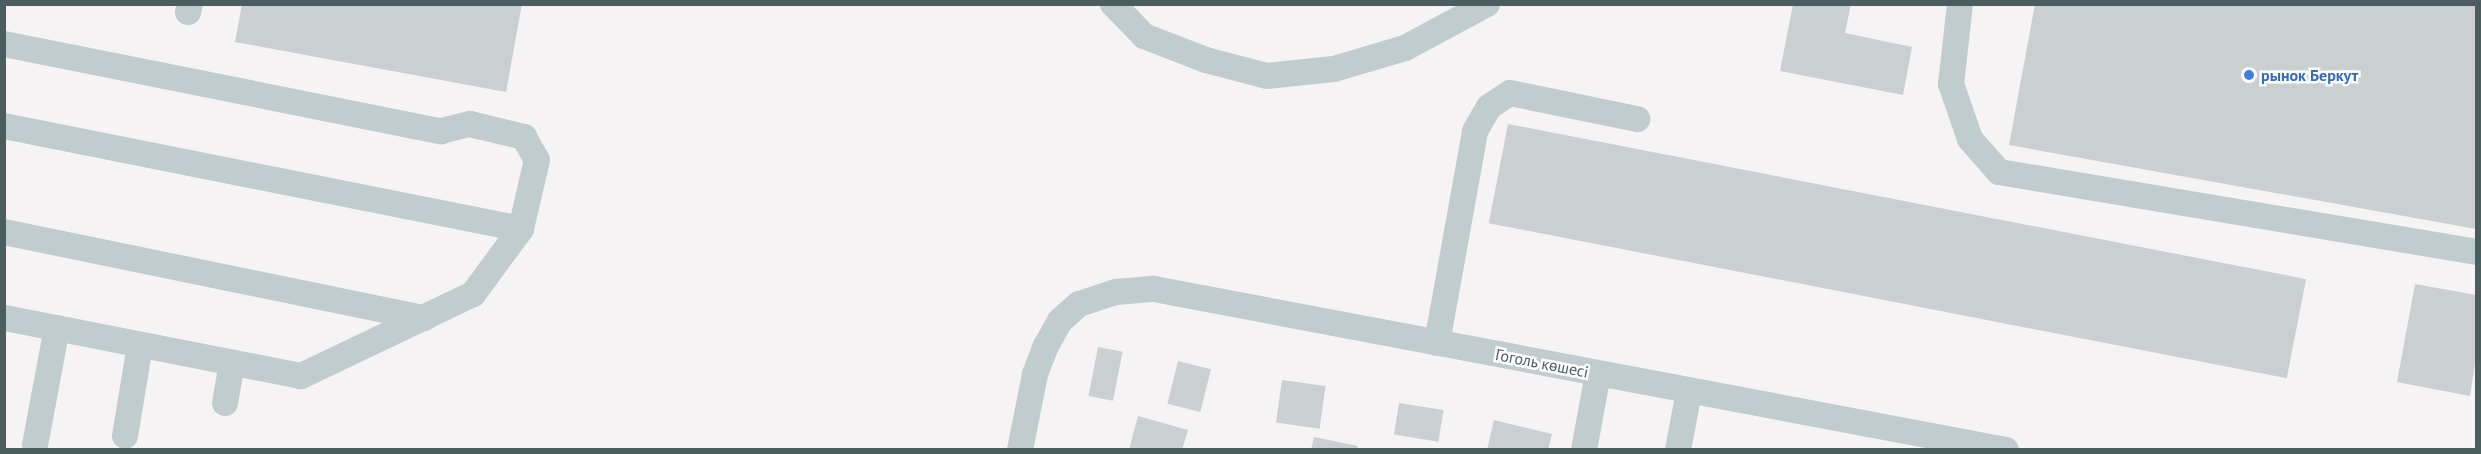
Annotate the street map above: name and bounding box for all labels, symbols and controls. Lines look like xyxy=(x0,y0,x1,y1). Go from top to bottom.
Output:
place label: рынок Беркут xyxy=(2261,65,2358,85)
marker: рынок Беркут xyxy=(2242,68,2256,82)
street label: Гоголь көшесі xyxy=(1494,345,1590,381)

